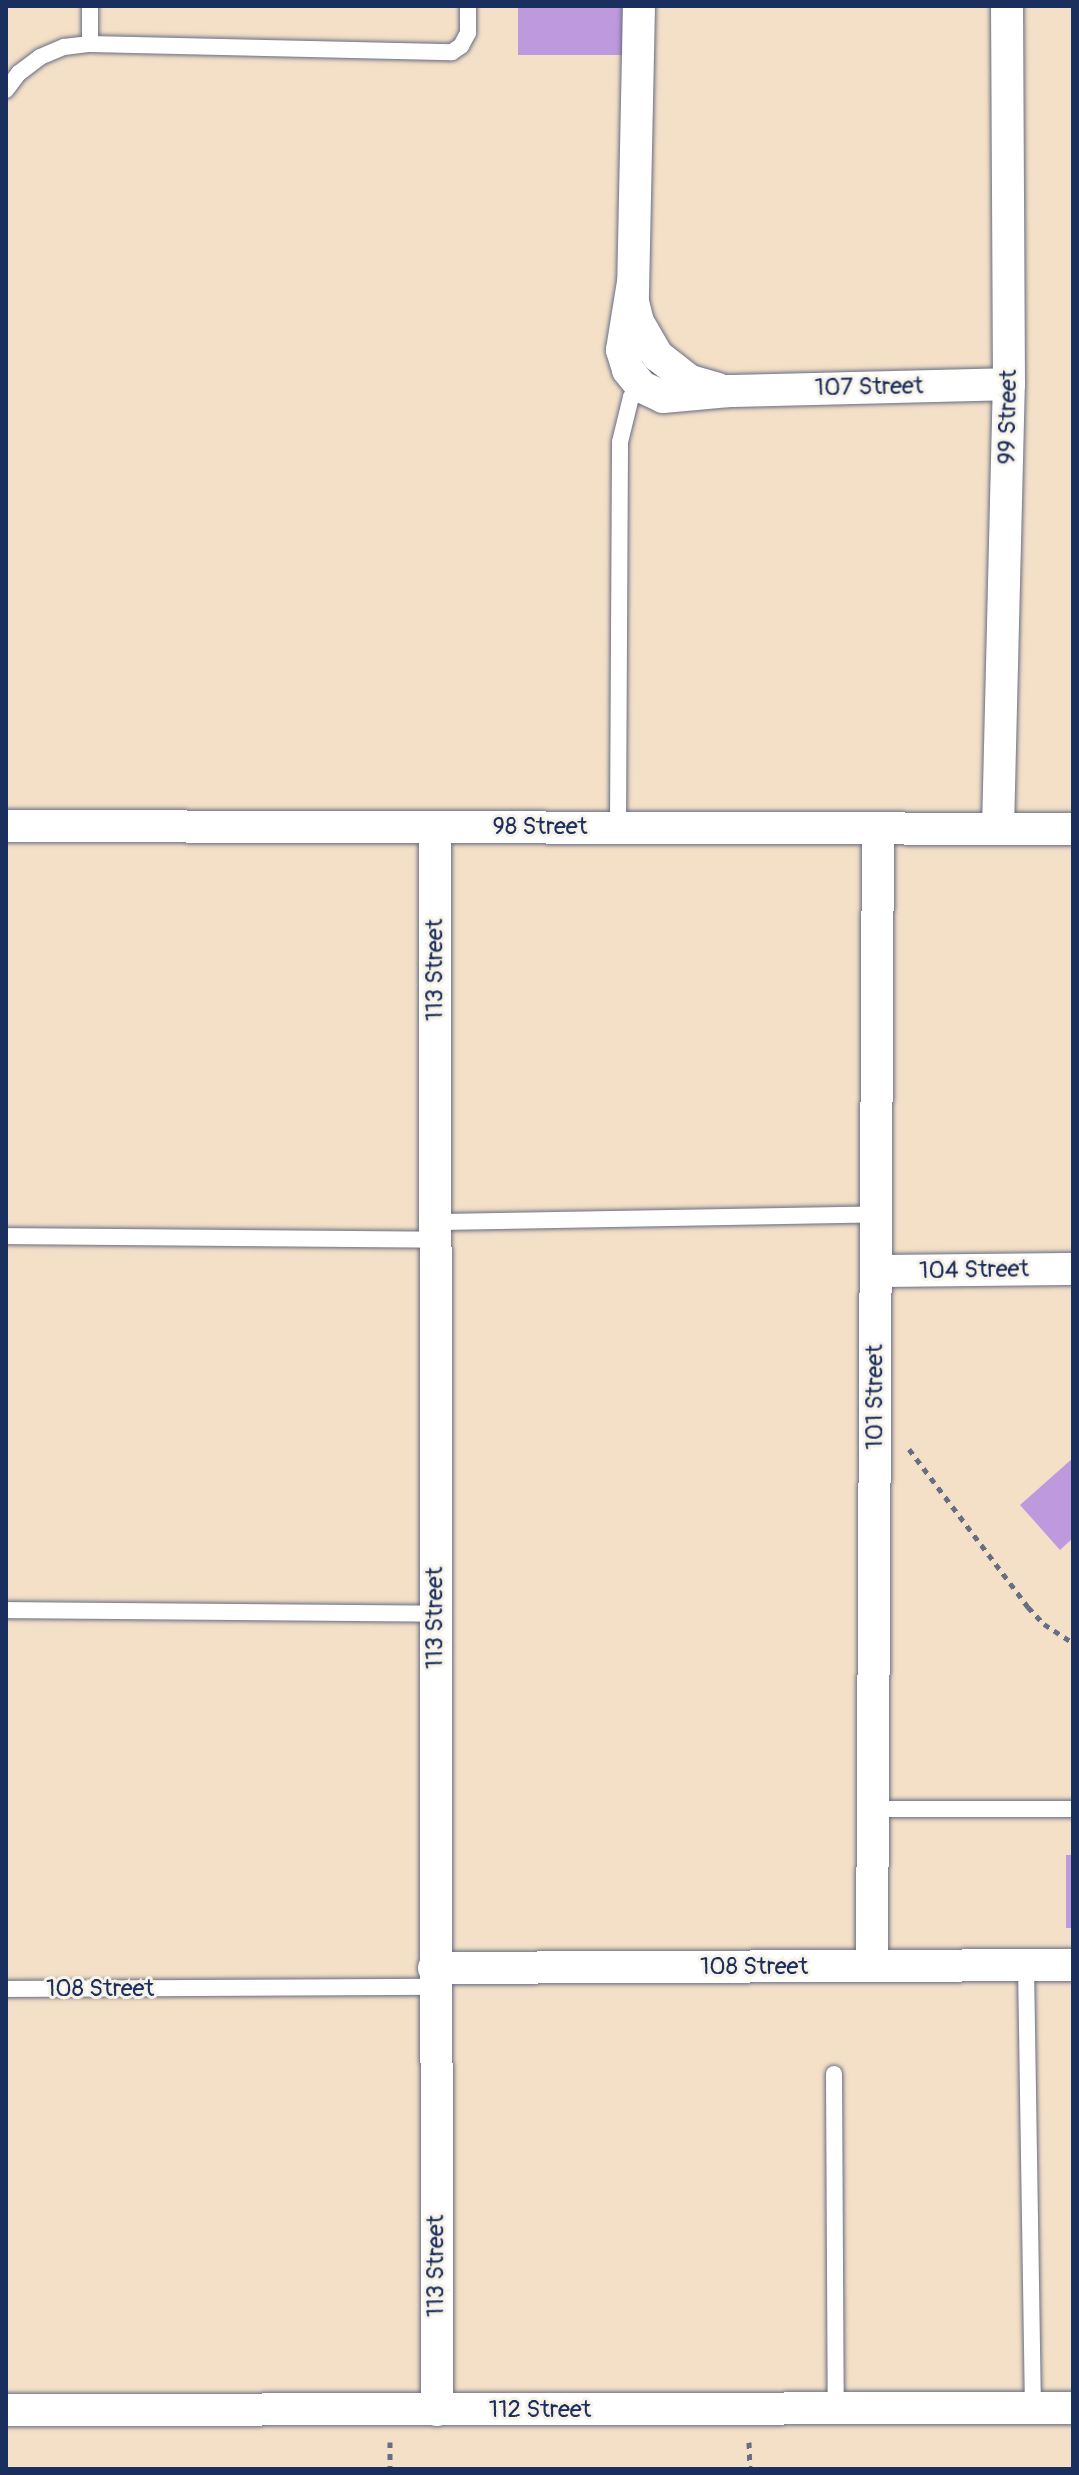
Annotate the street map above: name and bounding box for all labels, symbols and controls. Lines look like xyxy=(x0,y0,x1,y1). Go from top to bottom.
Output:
street label: 99 Street xyxy=(993,369,1023,465)
street label: 107 Street xyxy=(814,372,924,402)
street label: 98 Street xyxy=(493,813,587,841)
street label: 113 Street xyxy=(421,919,449,1021)
street label: 104 Street xyxy=(919,1255,1029,1285)
street label: 101 Street xyxy=(861,1344,889,1450)
street label: 113 Street xyxy=(421,1567,449,1669)
street label: 108 Street xyxy=(700,1953,808,1981)
street label: 108 Street xyxy=(46,1975,154,2003)
street label: 113 Street xyxy=(422,2215,450,2317)
street label: 112 Street xyxy=(489,2396,591,2424)

